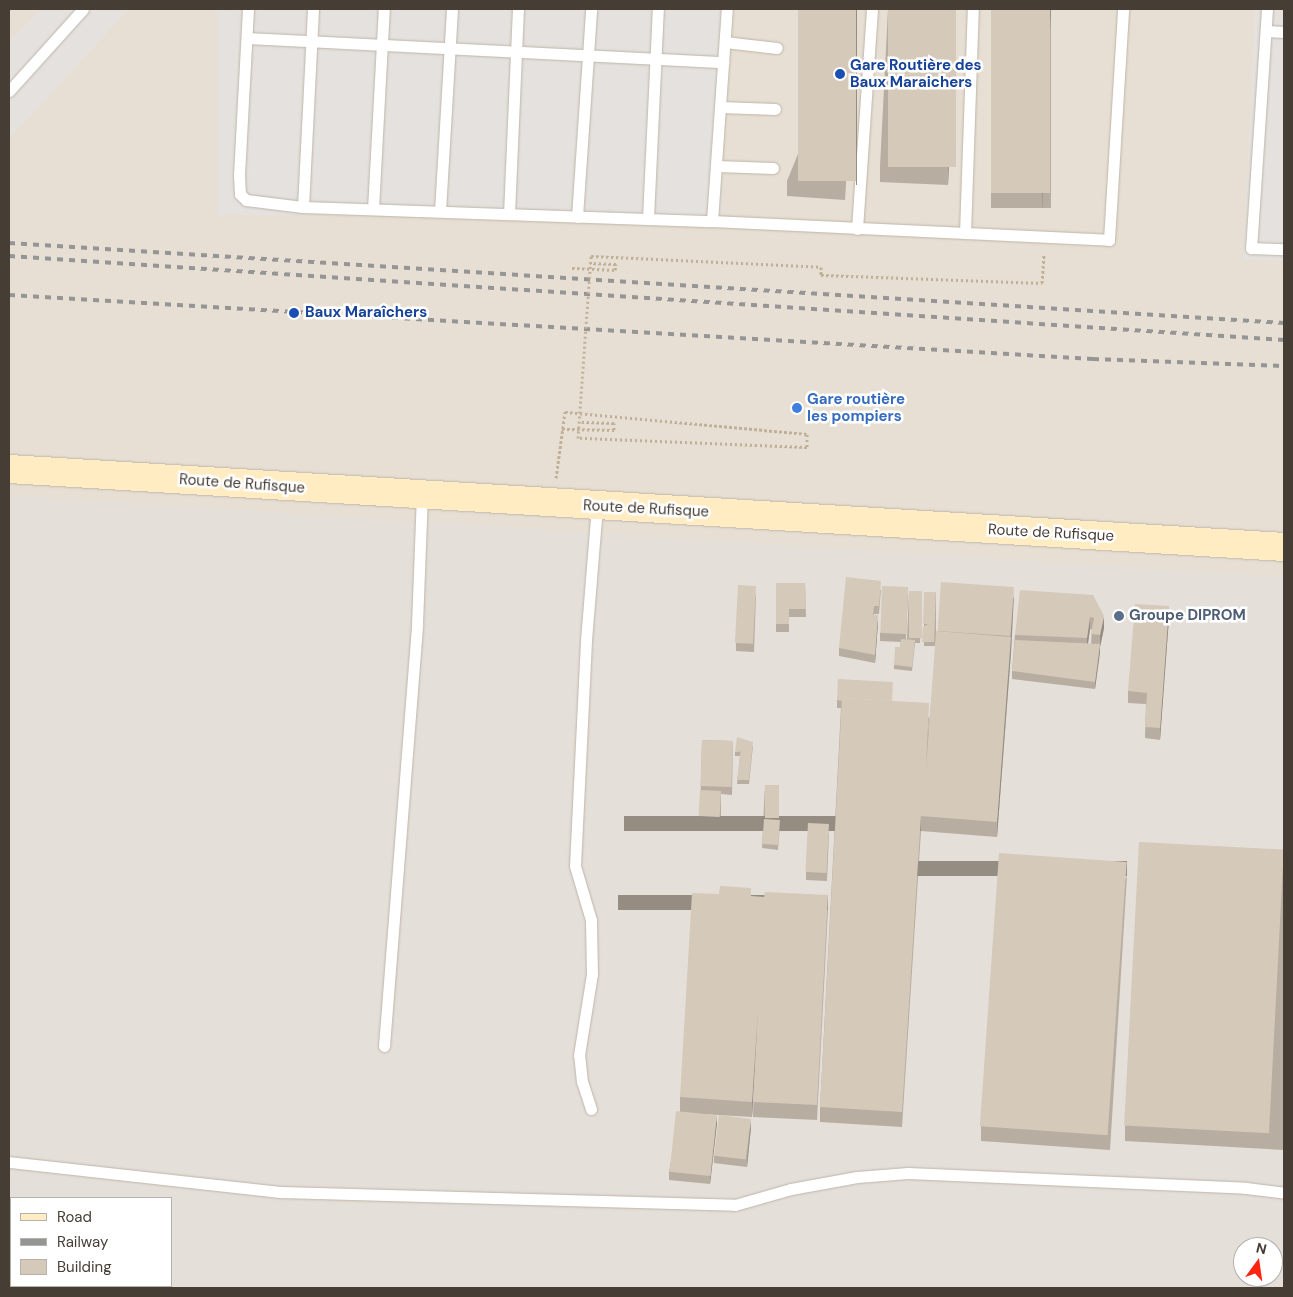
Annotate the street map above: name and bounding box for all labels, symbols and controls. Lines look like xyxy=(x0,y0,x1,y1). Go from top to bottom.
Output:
place label: Gare Routière des Baux Maraichers xyxy=(850,56,981,91)
marker: Gare Routière des Baux Maraichers xyxy=(834,68,846,80)
place label: Baux Maraîchers xyxy=(305,304,427,322)
marker: Baux Maraîchers xyxy=(287,306,301,320)
place label: Gare routière les pompiers xyxy=(807,390,905,425)
marker: Gare routière les pompiers xyxy=(791,402,803,414)
street label: Route de Rufisque xyxy=(179,471,305,497)
street label: Route de Rufisque xyxy=(583,497,709,521)
street label: Route de Rufisque xyxy=(988,521,1114,545)
place label: Groupe DIPROM xyxy=(1129,607,1246,625)
marker: Groupe DIPROM xyxy=(1113,610,1125,622)
legend xyxy=(10,1197,172,1287)
text: Road xyxy=(57,1207,92,1227)
text: Railway xyxy=(57,1232,108,1252)
north arrow xyxy=(1233,1237,1283,1287)
text: N xyxy=(1254,1238,1269,1258)
text: Building xyxy=(57,1257,112,1277)

